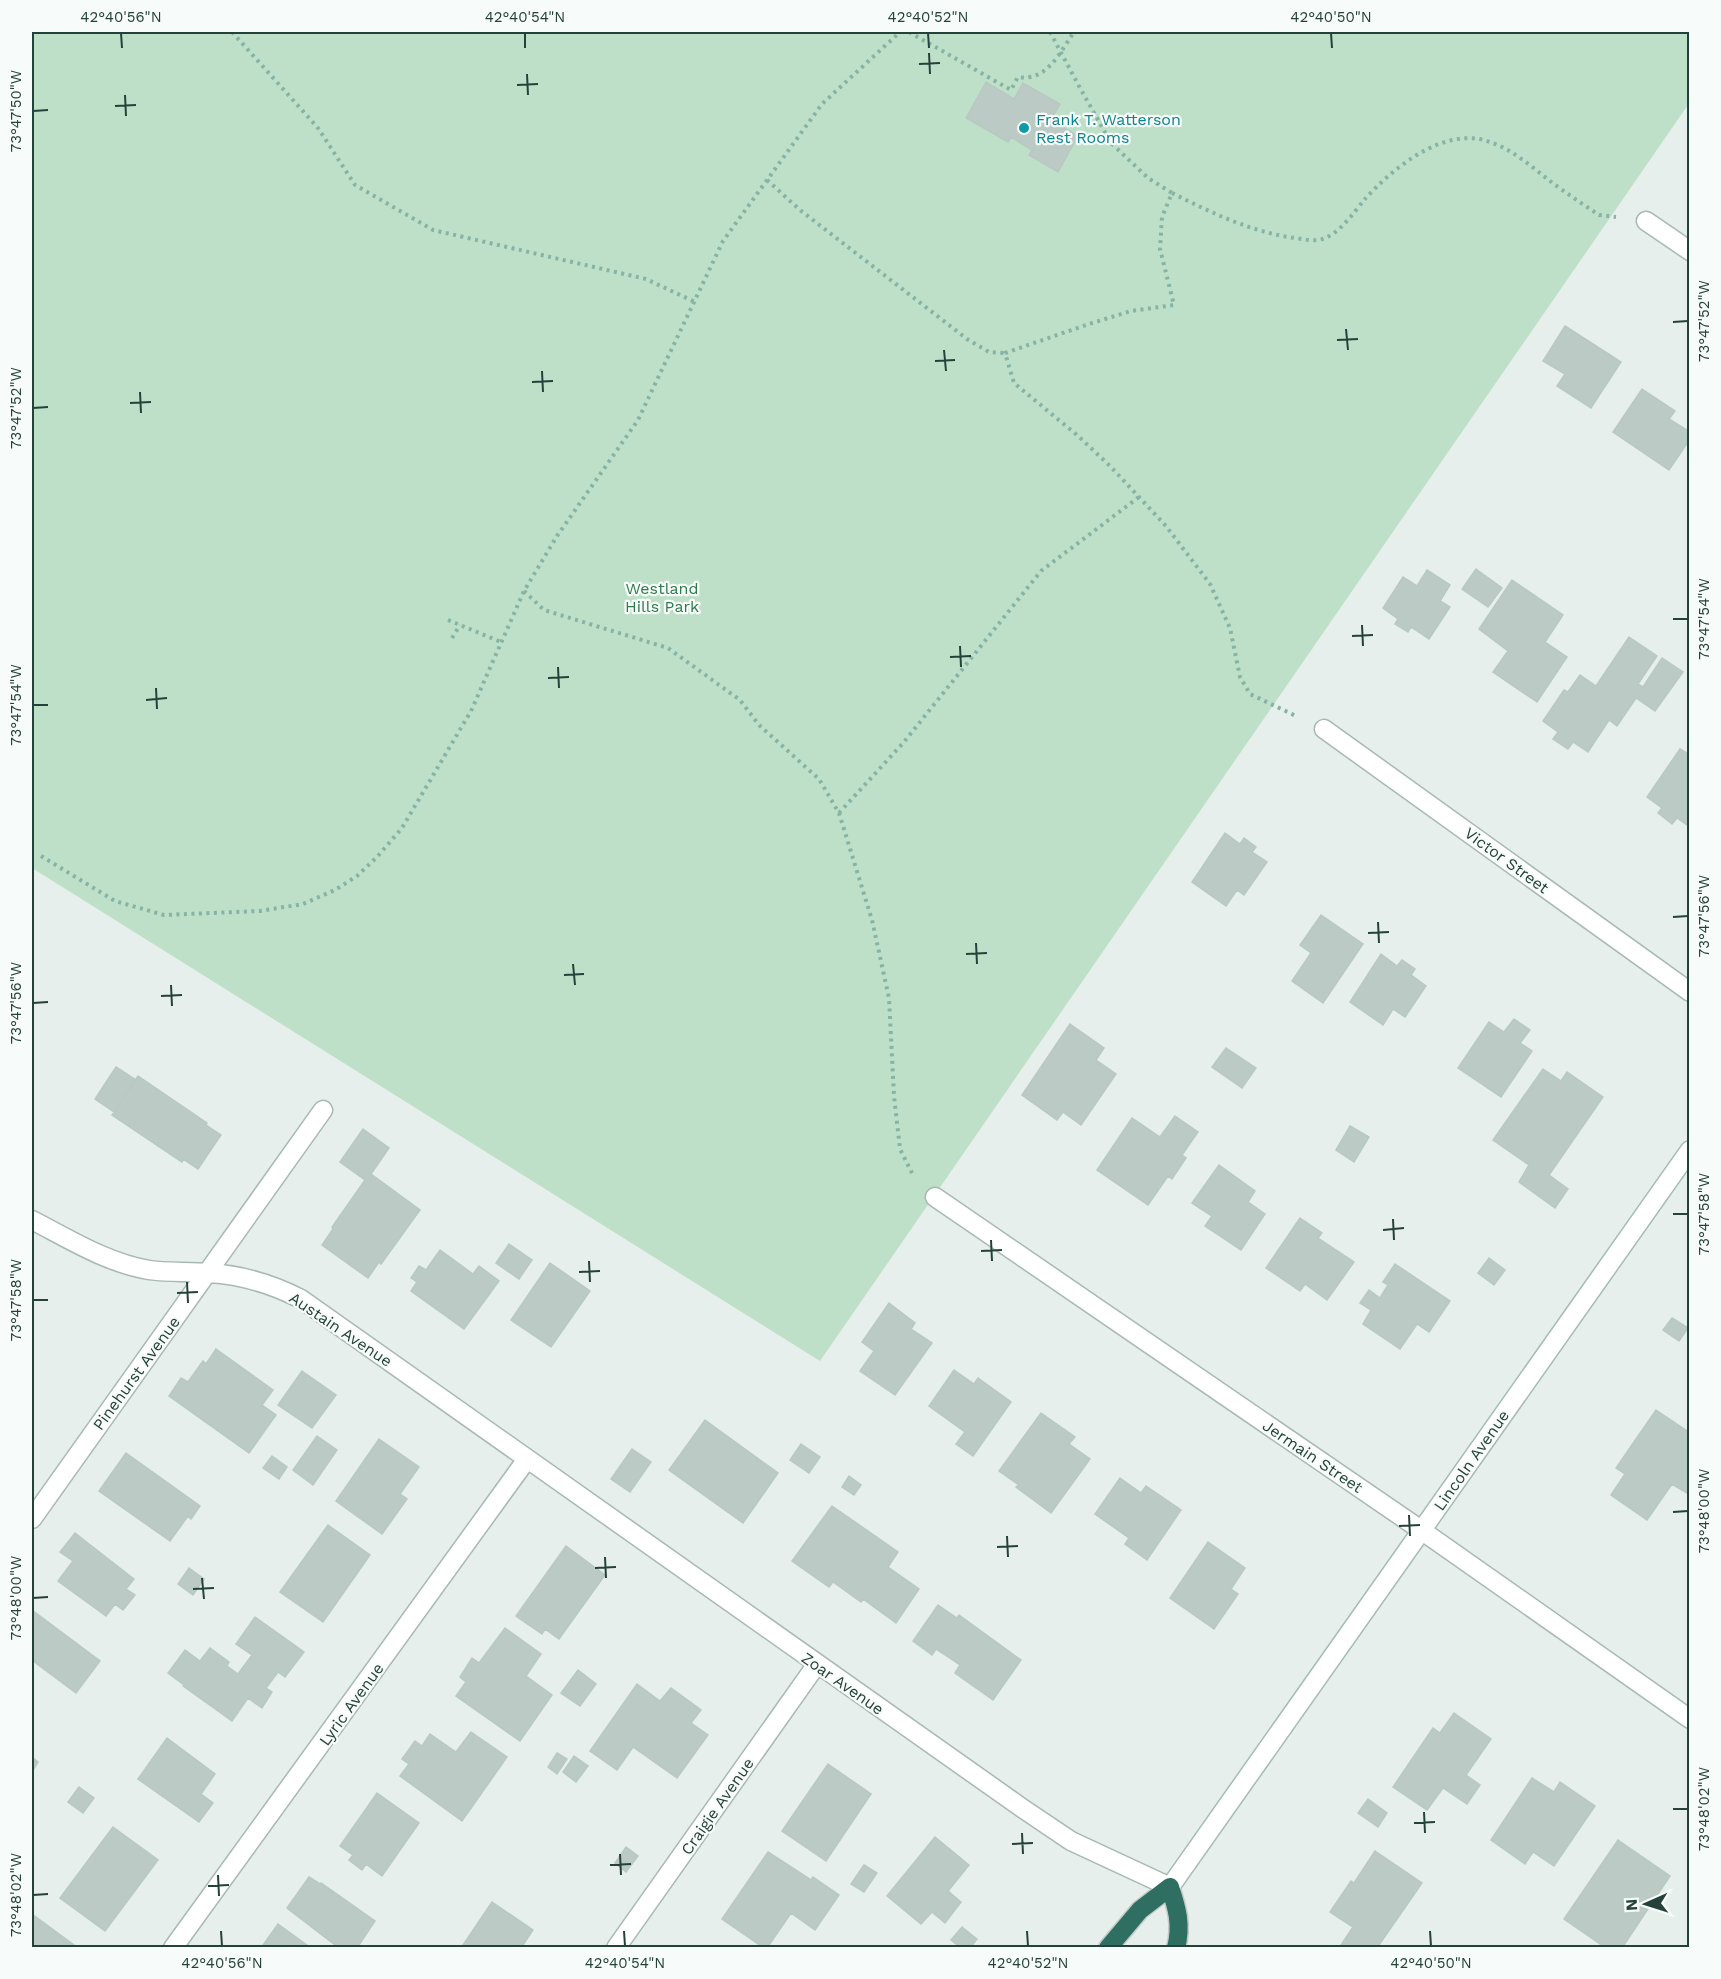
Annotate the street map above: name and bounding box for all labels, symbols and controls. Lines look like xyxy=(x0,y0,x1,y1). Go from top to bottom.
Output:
text: 42°40'56"N xyxy=(80,8,162,26)
text: 42°40'54"N xyxy=(485,8,565,26)
text: 42°40'52"N xyxy=(888,8,968,26)
text: 42°40'50"N xyxy=(1290,8,1372,26)
text: 73°47'50"W xyxy=(7,70,25,152)
place label: Frank T. Watterson Rest Rooms xyxy=(1036,110,1181,147)
marker: Frank T. Watterson Rest Rooms xyxy=(1017,121,1031,135)
text: 73°47'52"W xyxy=(1695,280,1713,362)
text: 73°47'52"W xyxy=(7,367,25,449)
text: 73°47'54"W xyxy=(1695,578,1713,660)
park label: Westland Hills Park xyxy=(625,579,699,616)
text: 73°47'54"W xyxy=(7,664,25,746)
street label: Victor Street xyxy=(1461,823,1553,898)
text: 73°47'56"W xyxy=(1695,875,1713,957)
text: 73°47'56"W xyxy=(7,962,25,1044)
text: 73°47'58"W xyxy=(1695,1173,1713,1255)
text: 73°47'58"W xyxy=(7,1259,25,1341)
street label: Austain Avenue xyxy=(286,1288,396,1371)
street label: Pinehurst Avenue xyxy=(89,1313,184,1434)
street label: Lincoln Avenue xyxy=(1430,1406,1513,1514)
street label: Jermain Street xyxy=(1259,1416,1367,1497)
text: 73°48'00"W xyxy=(1695,1469,1713,1553)
text: 73°48'00"W xyxy=(7,1556,25,1640)
street label: Zoar Avenue xyxy=(798,1648,887,1719)
street label: Lyric Avenue xyxy=(315,1659,388,1749)
street label: Craigie Avenue xyxy=(677,1754,758,1858)
text: 73°48'02"W xyxy=(1695,1767,1713,1851)
text: 73°48'02"W xyxy=(7,1853,25,1937)
north arrow xyxy=(1616,1874,1676,1934)
text: N xyxy=(1622,1898,1641,1911)
text: 42°40'56"N xyxy=(181,1954,263,1972)
text: 42°40'54"N xyxy=(585,1954,665,1972)
text: 42°40'52"N xyxy=(988,1954,1068,1972)
text: 42°40'50"N xyxy=(1390,1954,1472,1972)

